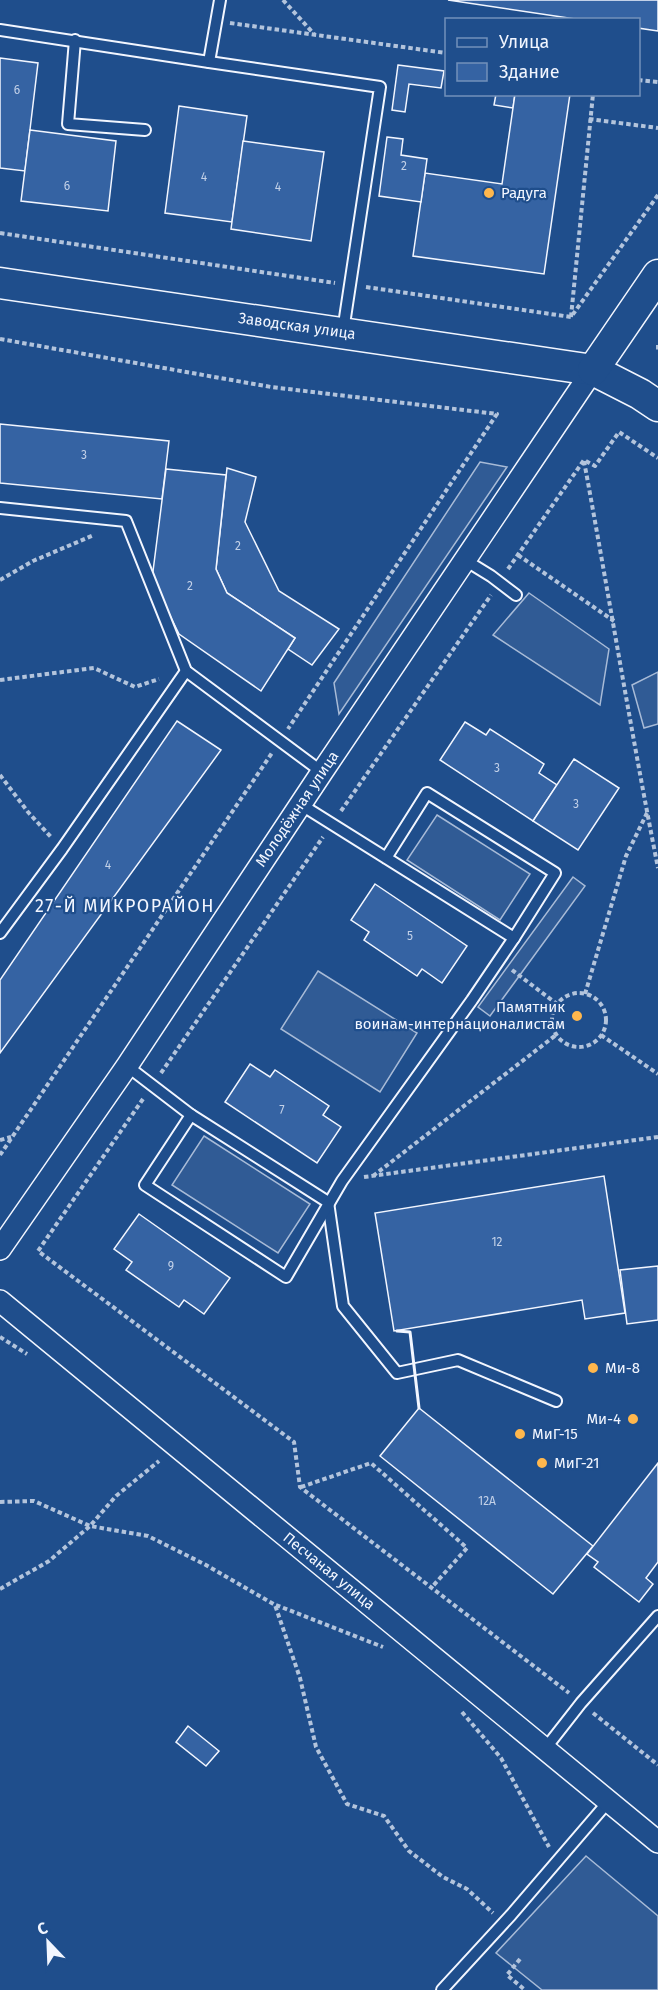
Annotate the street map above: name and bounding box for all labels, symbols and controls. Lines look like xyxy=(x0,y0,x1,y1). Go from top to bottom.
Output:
legend xyxy=(445,18,640,96)
text: Улица xyxy=(499,31,549,53)
text: Здание xyxy=(499,61,560,83)
house number: 6 xyxy=(14,83,20,97)
house number: 2 xyxy=(401,159,407,173)
house number: 4 xyxy=(201,170,208,184)
house number: 6 xyxy=(64,179,70,193)
house number: 4 xyxy=(275,180,282,194)
place label: Радуга xyxy=(501,184,547,202)
marker: Радуга xyxy=(482,186,496,200)
street label: Заводская улица xyxy=(237,309,357,343)
house number: 3 xyxy=(81,448,87,462)
house number: 2 xyxy=(235,539,241,553)
house number: 2 xyxy=(187,579,193,593)
street label: Молодёжная улица xyxy=(252,748,342,870)
house number: 3 xyxy=(494,761,500,775)
house number: 3 xyxy=(573,797,579,811)
house number: 4 xyxy=(105,858,112,872)
district label: 27-Й МИКРОРАЙОН xyxy=(35,895,215,917)
house number: 5 xyxy=(407,929,413,943)
place label: Памятник воинам-интернационалистам xyxy=(354,998,565,1033)
marker: Памятник воинам-интернационалистам xyxy=(570,1009,584,1023)
house number: 7 xyxy=(279,1103,285,1117)
house number: 12 xyxy=(491,1235,503,1249)
house number: 9 xyxy=(168,1259,174,1273)
place label: Ми-8 xyxy=(605,1359,640,1377)
marker: Ми-8 xyxy=(586,1361,600,1375)
place label: Ми-4 xyxy=(586,1410,621,1428)
marker: Ми-4 xyxy=(626,1412,640,1426)
place label: МиГ-15 xyxy=(532,1425,578,1443)
marker: МиГ-15 xyxy=(513,1427,527,1441)
place label: МиГ-21 xyxy=(554,1454,599,1472)
marker: МиГ-21 xyxy=(535,1456,549,1470)
house number: 12А xyxy=(478,1494,496,1508)
street label: Песчаная улица xyxy=(279,1528,379,1614)
north arrow xyxy=(18,1912,78,1972)
text: С xyxy=(34,1918,51,1939)

